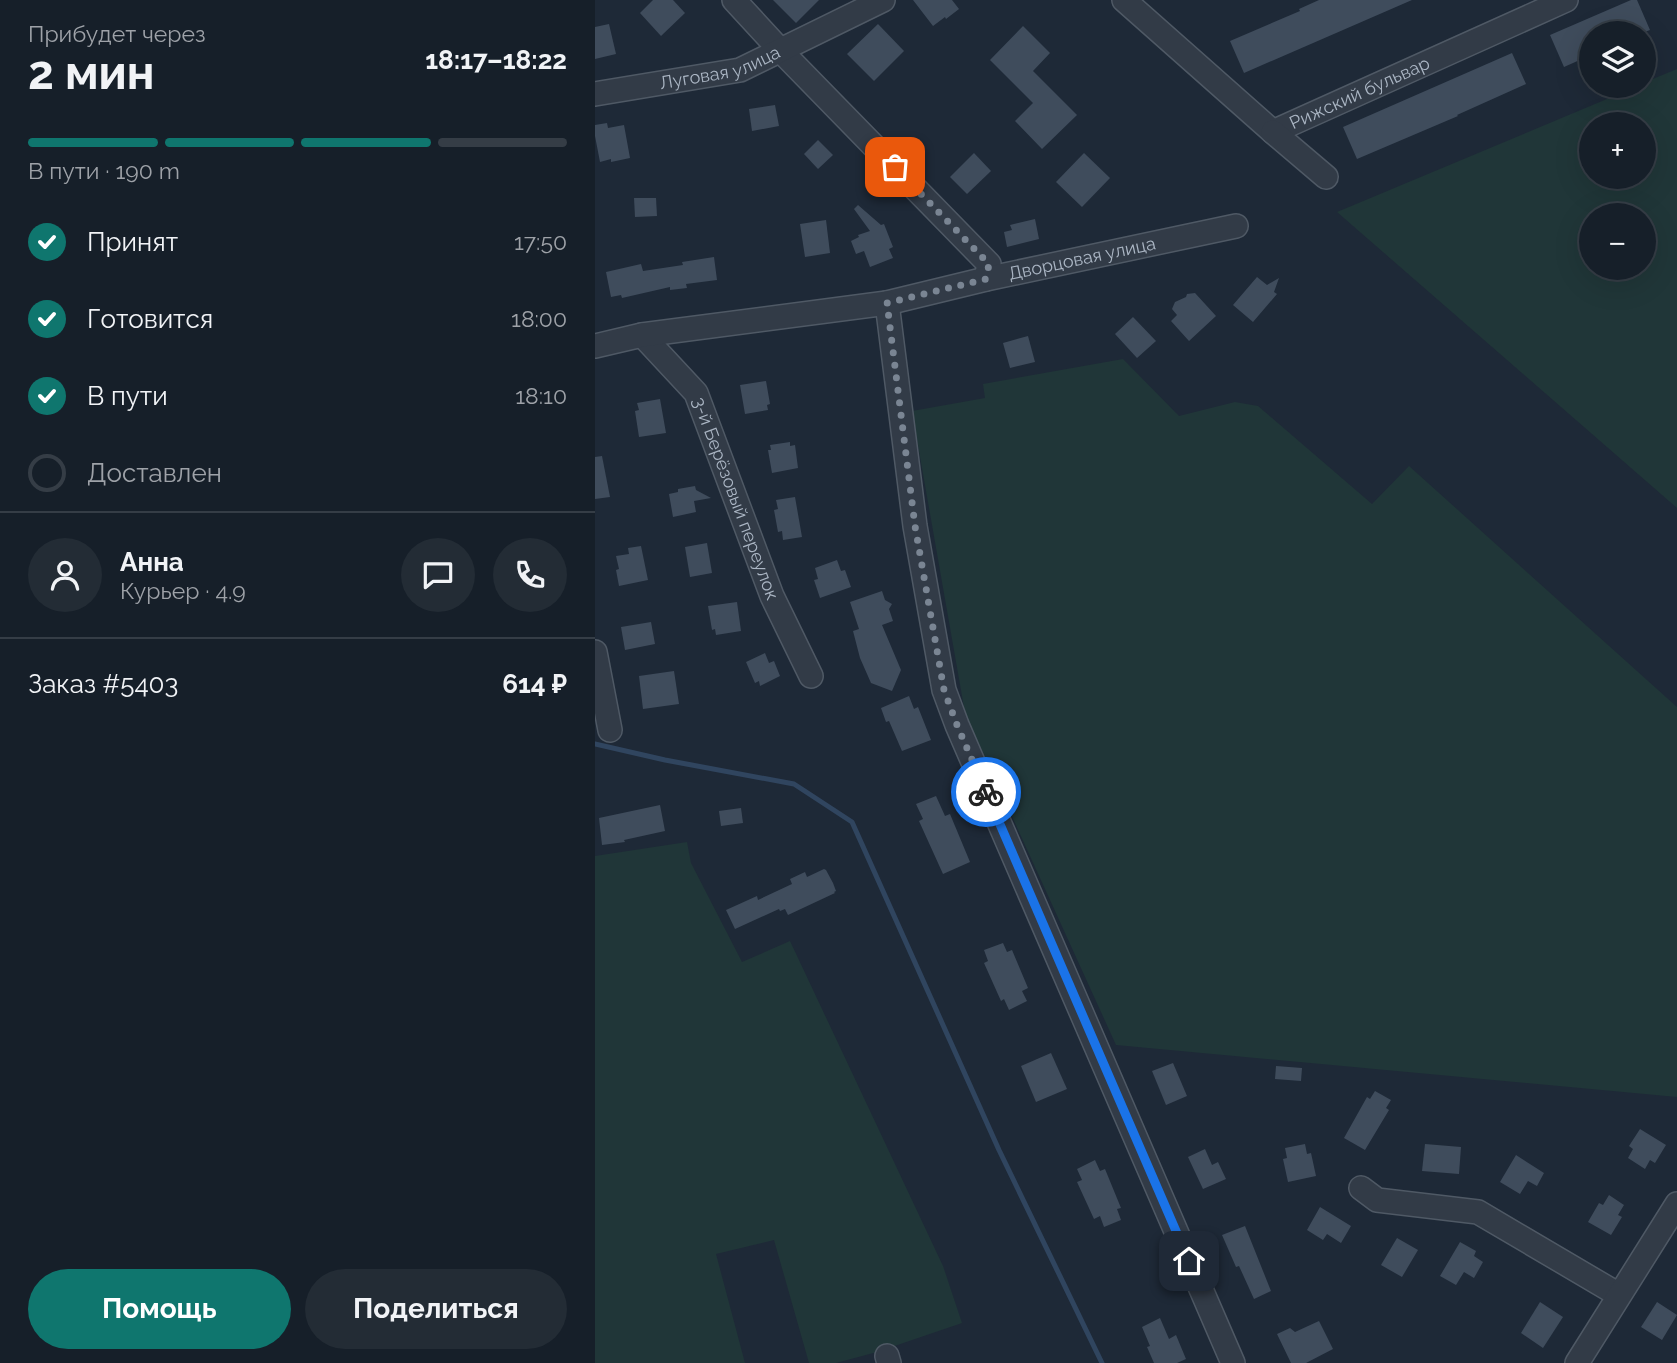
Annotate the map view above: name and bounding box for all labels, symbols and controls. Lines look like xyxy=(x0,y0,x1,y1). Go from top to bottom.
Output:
text: Прибудет через xyxy=(28,20,206,47)
map controls xyxy=(1579,21,1656,280)
button: layers xyxy=(1579,21,1656,98)
street label: Луговая улица xyxy=(658,41,783,93)
text: 18:17–18:22 xyxy=(425,45,567,75)
text: 2 мин xyxy=(28,46,155,100)
street label: Рижский бульвар xyxy=(1286,52,1433,133)
button: + xyxy=(1579,112,1656,189)
pin xyxy=(865,137,925,197)
icon: bag xyxy=(876,148,914,186)
text: В пути · 190 m xyxy=(28,157,180,184)
button: − xyxy=(1579,203,1656,280)
icon: check xyxy=(28,223,66,261)
text: Принят xyxy=(87,227,178,257)
text: 17:50 xyxy=(514,228,567,255)
street label: Дворцовая улица xyxy=(1006,232,1157,284)
icon: check xyxy=(28,300,66,338)
text: Готовится xyxy=(87,304,213,334)
text: 18:00 xyxy=(511,305,567,332)
icon: check xyxy=(28,377,66,415)
text: В пути xyxy=(87,381,168,411)
text: 18:10 xyxy=(515,382,567,409)
street label: 3-й Берёзовый переулок xyxy=(688,394,784,603)
text: Доставлен xyxy=(87,458,222,488)
button: person xyxy=(28,538,102,612)
button: chat xyxy=(401,538,475,612)
button: phone xyxy=(493,538,567,612)
text: Анна xyxy=(120,547,184,577)
text: Курьер · 4.9 xyxy=(120,577,246,604)
text: Заказ #5403 xyxy=(28,669,178,699)
text: 614 ₽ xyxy=(502,669,567,699)
courier xyxy=(951,757,1021,827)
icon: bike xyxy=(967,773,1005,811)
pin xyxy=(1159,1231,1219,1291)
icon: home xyxy=(1170,1242,1208,1280)
button: Помощь xyxy=(28,1269,291,1349)
button: Поделиться xyxy=(305,1269,567,1349)

